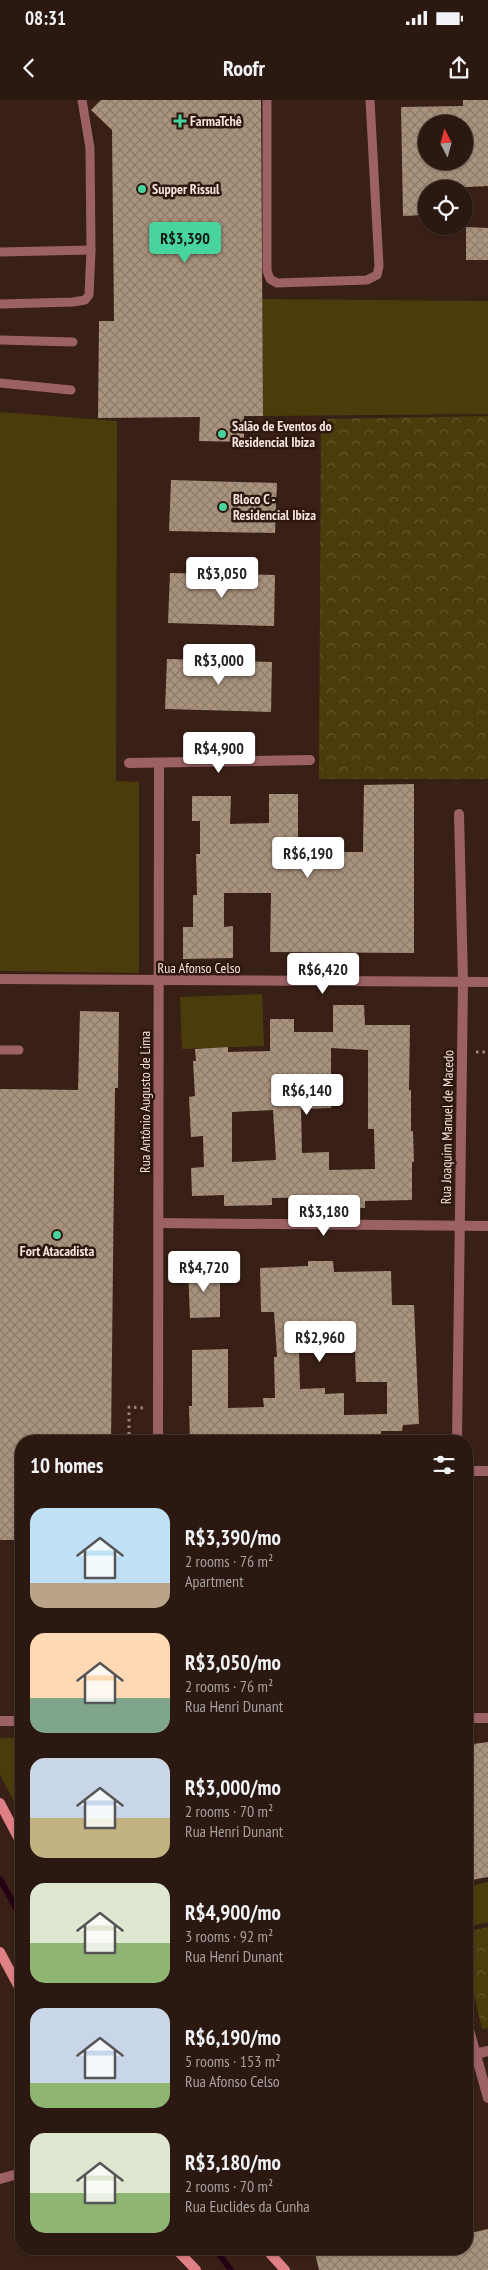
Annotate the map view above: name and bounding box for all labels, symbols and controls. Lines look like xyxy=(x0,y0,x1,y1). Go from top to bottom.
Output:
text: 08:31 xyxy=(25,6,66,30)
icon: back xyxy=(15,54,43,82)
text: Roofr xyxy=(223,54,265,82)
icon: share xyxy=(445,54,473,82)
place label: FarmaTchê xyxy=(190,112,242,130)
marker: FarmaTchê xyxy=(174,115,186,127)
north arrow xyxy=(418,115,472,170)
map controls xyxy=(418,115,473,235)
place label: Supper Rissul xyxy=(152,180,220,198)
button: locate xyxy=(418,180,473,235)
marker: Supper Rissul xyxy=(136,183,148,195)
pin: R$3,390 xyxy=(139,221,231,264)
text: R$3,390 xyxy=(160,228,210,248)
place label: Salão de Eventos do Residencial Ibiza xyxy=(232,417,332,451)
marker: Salão de Eventos do Residencial Ibiza xyxy=(216,428,228,440)
place label: Bloco C - Residencial Ibiza xyxy=(233,490,316,524)
marker: Bloco C - Residencial Ibiza xyxy=(217,501,229,513)
pin: R$3,050 xyxy=(176,556,268,599)
text: R$3,050 xyxy=(197,563,247,583)
pin: R$3,000 xyxy=(173,644,265,686)
text: R$3,000 xyxy=(194,650,244,670)
pin: R$4,900 xyxy=(173,732,265,774)
text: R$4,900 xyxy=(194,738,244,758)
pin: R$6,190 xyxy=(262,836,354,879)
text: R$6,190 xyxy=(283,843,333,863)
pin: R$6,420 xyxy=(277,952,369,995)
street label: Rua Afonso Celso xyxy=(158,959,240,977)
text: R$6,420 xyxy=(298,959,348,979)
street label: Rua Antônio Augusto de Lima xyxy=(136,1031,154,1173)
street label: Rua Joaquim Manuel de Macedo xyxy=(437,1050,457,1204)
pin: R$6,140 xyxy=(261,1074,353,1116)
text: R$6,140 xyxy=(282,1080,332,1100)
pin: R$3,180 xyxy=(278,1194,370,1237)
text: R$3,180 xyxy=(299,1201,349,1221)
marker: Fort Atacadista xyxy=(51,1229,63,1241)
place label: Fort Atacadista xyxy=(20,1242,94,1260)
pin: R$4,720 xyxy=(158,1250,250,1293)
text: R$4,720 xyxy=(179,1257,229,1277)
pin: R$2,960 xyxy=(274,1320,366,1363)
text: R$2,960 xyxy=(295,1327,345,1347)
icon: filters xyxy=(430,1451,458,1479)
text: 10 homes xyxy=(30,1452,103,1479)
text: R$3,390/mo xyxy=(185,1524,281,1551)
icon: home xyxy=(70,1528,130,1588)
text: 2 rooms · 76 m² xyxy=(185,1551,273,1571)
text: Apartment xyxy=(185,1571,244,1591)
text: R$3,050/mo xyxy=(185,1649,281,1676)
icon: home xyxy=(70,1653,130,1713)
text: 2 rooms · 76 m² xyxy=(185,1676,273,1696)
text: Rua Henri Dunant xyxy=(185,1696,283,1716)
text: R$3,000/mo xyxy=(185,1774,281,1801)
icon: home xyxy=(70,1778,130,1838)
text: 2 rooms · 70 m² xyxy=(185,1801,273,1821)
text: Rua Henri Dunant xyxy=(185,1821,283,1841)
text: R$4,900/mo xyxy=(185,1899,281,1926)
icon: home xyxy=(70,1903,130,1963)
text: 3 rooms · 92 m² xyxy=(185,1926,273,1946)
text: Rua Henri Dunant xyxy=(185,1946,283,1966)
text: R$6,190/mo xyxy=(185,2024,281,2051)
icon: home xyxy=(70,2028,130,2088)
text: 5 rooms · 153 m² xyxy=(185,2051,281,2071)
text: Rua Afonso Celso xyxy=(185,2071,280,2091)
text: R$3,180/mo xyxy=(185,2149,281,2176)
icon: home xyxy=(70,2153,130,2213)
text: 2 rooms · 70 m² xyxy=(185,2176,273,2196)
text: Rua Euclides da Cunha xyxy=(185,2196,310,2216)

